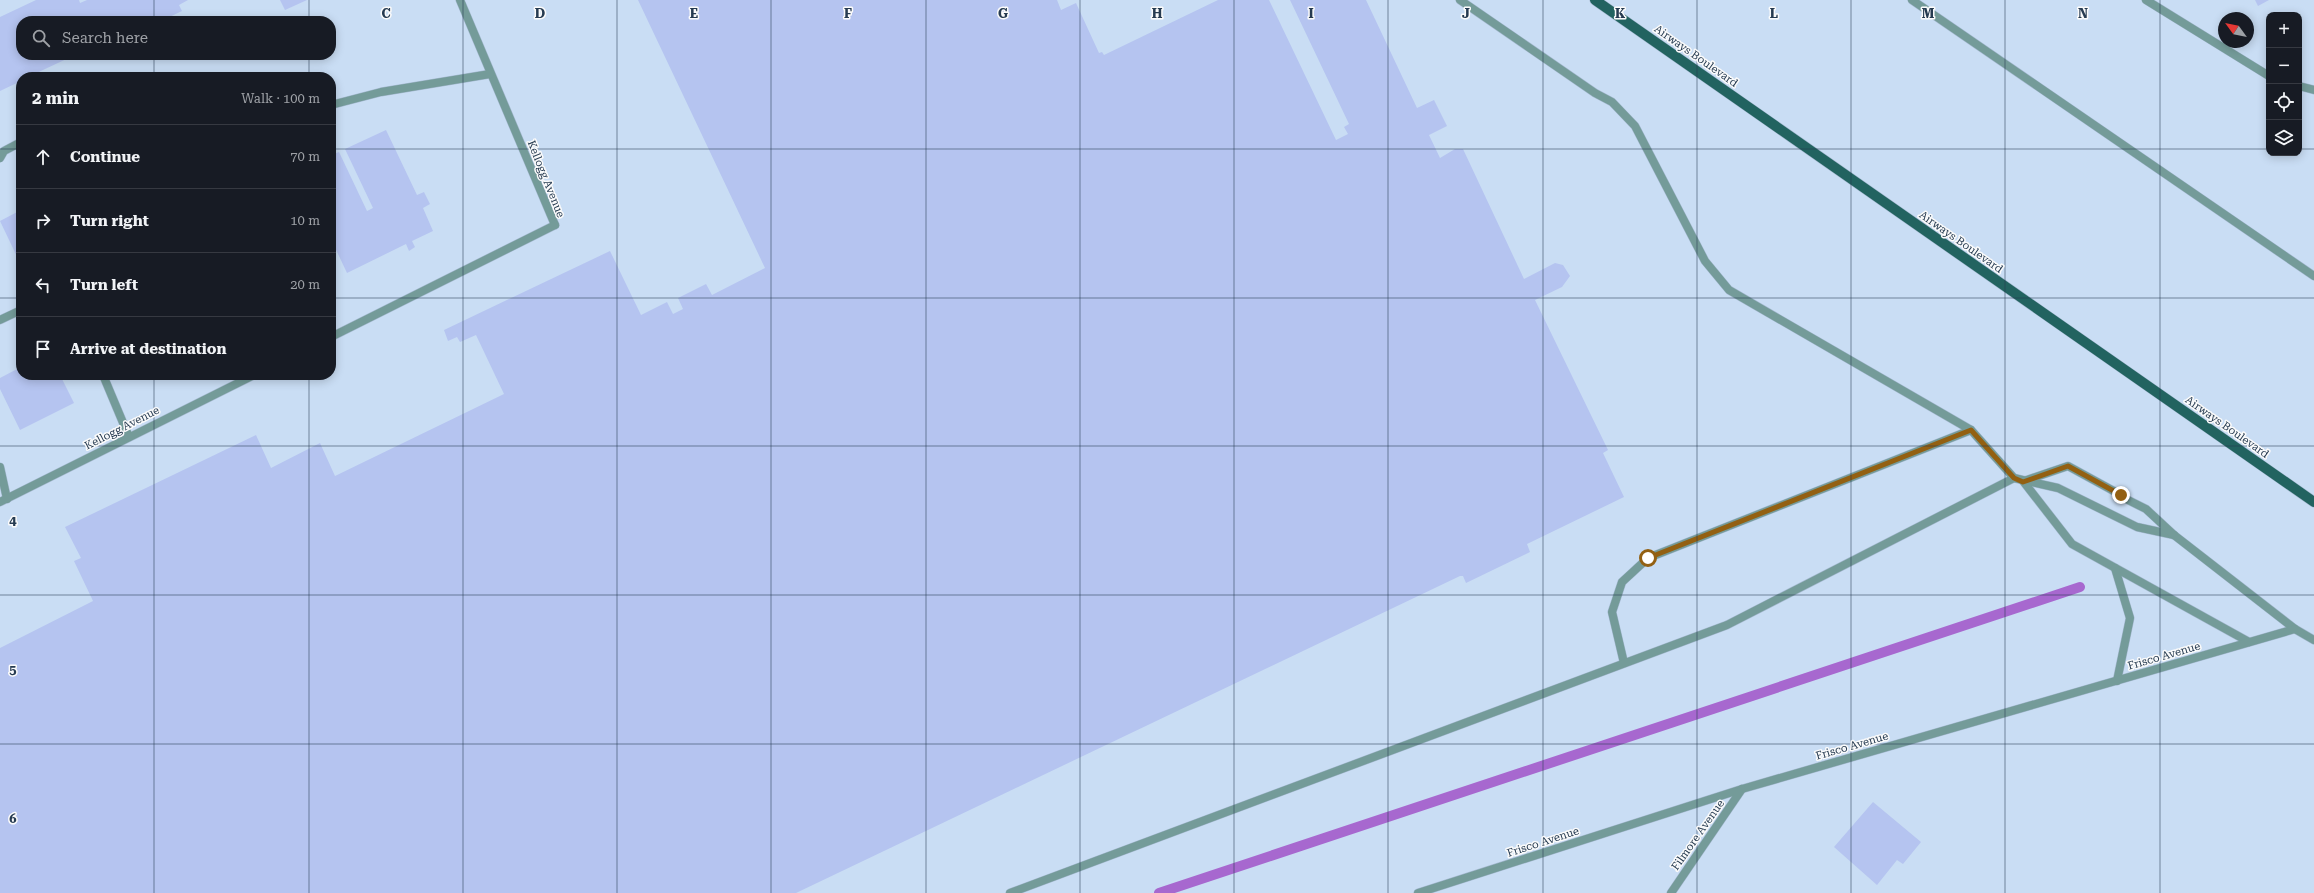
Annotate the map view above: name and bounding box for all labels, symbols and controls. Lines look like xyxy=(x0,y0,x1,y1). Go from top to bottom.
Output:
text: C xyxy=(381,6,391,21)
text: D xyxy=(535,6,545,21)
text: E xyxy=(690,6,698,21)
text: F xyxy=(844,6,852,21)
text: G xyxy=(998,6,1008,21)
text: H xyxy=(1152,6,1163,21)
text: I xyxy=(1308,6,1314,21)
text: J xyxy=(1462,6,1470,21)
text: K xyxy=(1615,6,1626,21)
text: L xyxy=(1770,6,1778,21)
text: M xyxy=(1922,6,1935,21)
text: N xyxy=(2078,6,2088,21)
north arrow xyxy=(2218,12,2254,48)
map controls xyxy=(2266,12,2302,156)
button: + xyxy=(2266,12,2302,48)
search box xyxy=(16,16,336,60)
street label: Airways Boulevard xyxy=(1652,22,1740,90)
icon: search xyxy=(30,27,52,49)
text: Search here xyxy=(62,29,148,47)
button: − xyxy=(2266,48,2302,84)
button: locate xyxy=(2266,84,2302,120)
text: 2 min xyxy=(32,88,79,108)
text: Walk · 100 m xyxy=(241,91,320,106)
button: layers xyxy=(2266,120,2302,156)
street label: Kellogg Avenue xyxy=(525,139,567,219)
icon: ahead xyxy=(32,146,54,168)
text: Continue xyxy=(70,148,140,166)
text: 70 m xyxy=(290,149,320,164)
street label: Airways Boulevard xyxy=(1917,208,2005,276)
icon: right xyxy=(32,210,54,232)
text: Turn right xyxy=(70,212,149,230)
text: 10 m xyxy=(290,213,320,228)
icon: left xyxy=(32,274,54,296)
text: Turn left xyxy=(70,276,138,294)
text: 20 m xyxy=(290,277,320,292)
icon: arrive xyxy=(32,338,54,360)
text: Arrive at destination xyxy=(70,340,226,358)
street label: Airways Boulevard xyxy=(2183,393,2271,461)
street label: Kellogg Avenue xyxy=(82,404,162,452)
route end xyxy=(2112,486,2130,504)
text: 4 xyxy=(9,513,17,528)
route start xyxy=(1639,549,1657,567)
street label: Frisco Avenue xyxy=(2126,639,2202,673)
text: 5 xyxy=(9,662,17,677)
street label: Frisco Avenue xyxy=(1814,729,1890,763)
street label: Filmore Avenue xyxy=(1669,797,1727,873)
text: 6 xyxy=(9,811,17,826)
street label: Frisco Avenue xyxy=(1505,824,1581,860)

